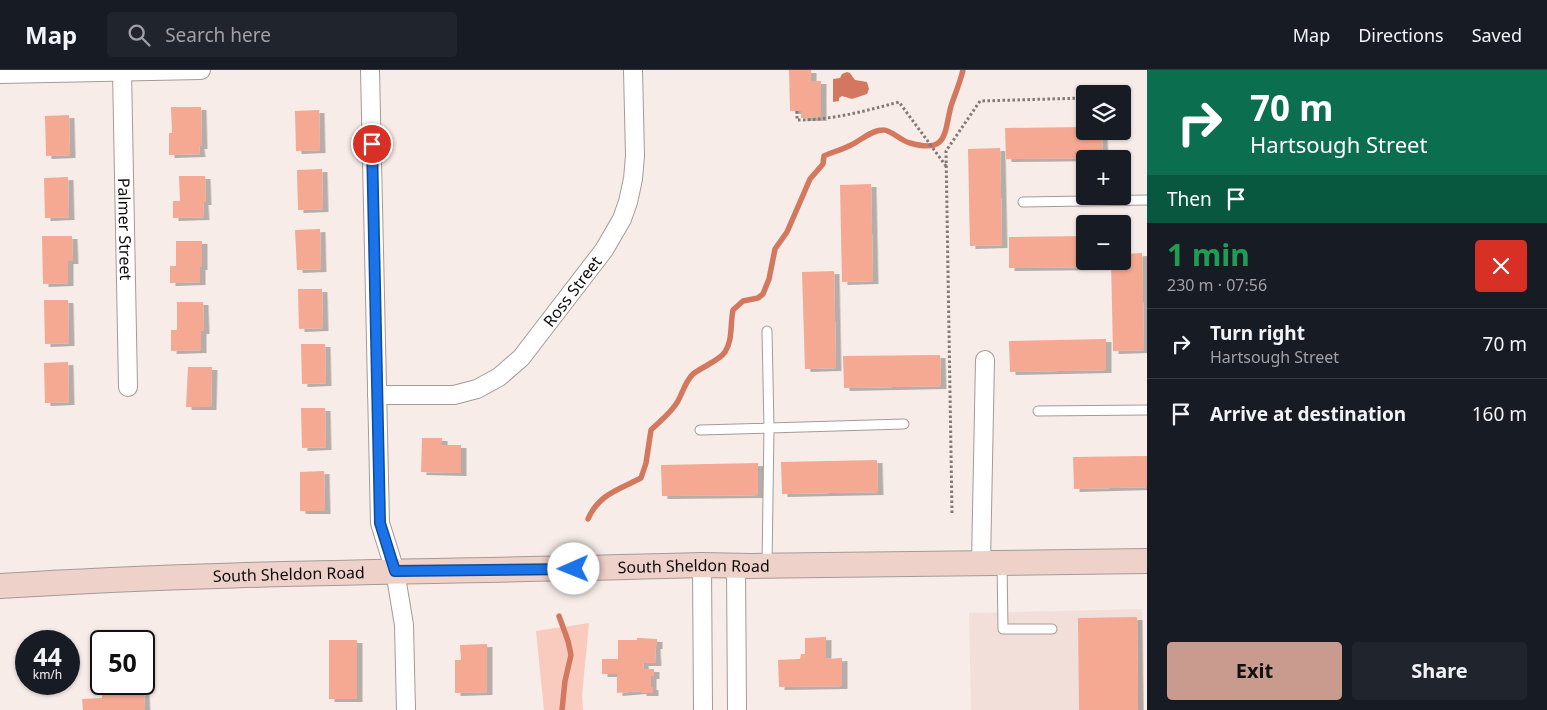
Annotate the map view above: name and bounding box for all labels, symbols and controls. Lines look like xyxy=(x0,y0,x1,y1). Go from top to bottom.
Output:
search box xyxy=(107,12,457,57)
text: Map xyxy=(25,18,77,51)
icon: search xyxy=(125,21,153,49)
text: Search here xyxy=(165,22,271,48)
text: Map xyxy=(1293,23,1330,47)
text: Directions xyxy=(1358,23,1444,47)
text: Saved xyxy=(1472,23,1522,47)
text: 70 m xyxy=(1250,84,1333,131)
map controls xyxy=(1076,85,1131,270)
button: layers xyxy=(1076,85,1131,140)
icon: right xyxy=(1167,90,1232,155)
pin xyxy=(351,123,393,165)
text: Hartsough Street xyxy=(1250,129,1427,159)
icon: arrive xyxy=(358,130,386,158)
button: + xyxy=(1076,150,1131,205)
street label: Palmer Street xyxy=(113,178,137,281)
icon: arrive xyxy=(1222,185,1250,213)
text: Then xyxy=(1167,186,1212,212)
button: − xyxy=(1076,215,1131,270)
text: 1 min xyxy=(1167,234,1250,275)
button: close xyxy=(1475,240,1527,292)
street label: Ross Street xyxy=(538,251,607,331)
text: 230 m · 07:56 xyxy=(1167,274,1267,296)
text: Turn right xyxy=(1210,320,1305,346)
icon: right xyxy=(1167,330,1195,358)
text: 70 m xyxy=(1483,331,1527,357)
text: Hartsough Street xyxy=(1210,346,1339,368)
icon: arrive xyxy=(1167,400,1195,428)
text: Arrive at destination xyxy=(1210,401,1406,427)
text: 160 m xyxy=(1472,401,1527,427)
position arrow xyxy=(547,542,599,594)
street label: South Sheldon Road xyxy=(617,554,770,578)
street label: South Sheldon Road xyxy=(212,561,365,587)
speed limit sign: 50 xyxy=(90,630,155,695)
text: 44 xyxy=(33,639,62,673)
button: Exit xyxy=(1167,642,1342,700)
button: Share xyxy=(1352,642,1527,700)
text: km/h xyxy=(33,666,62,683)

